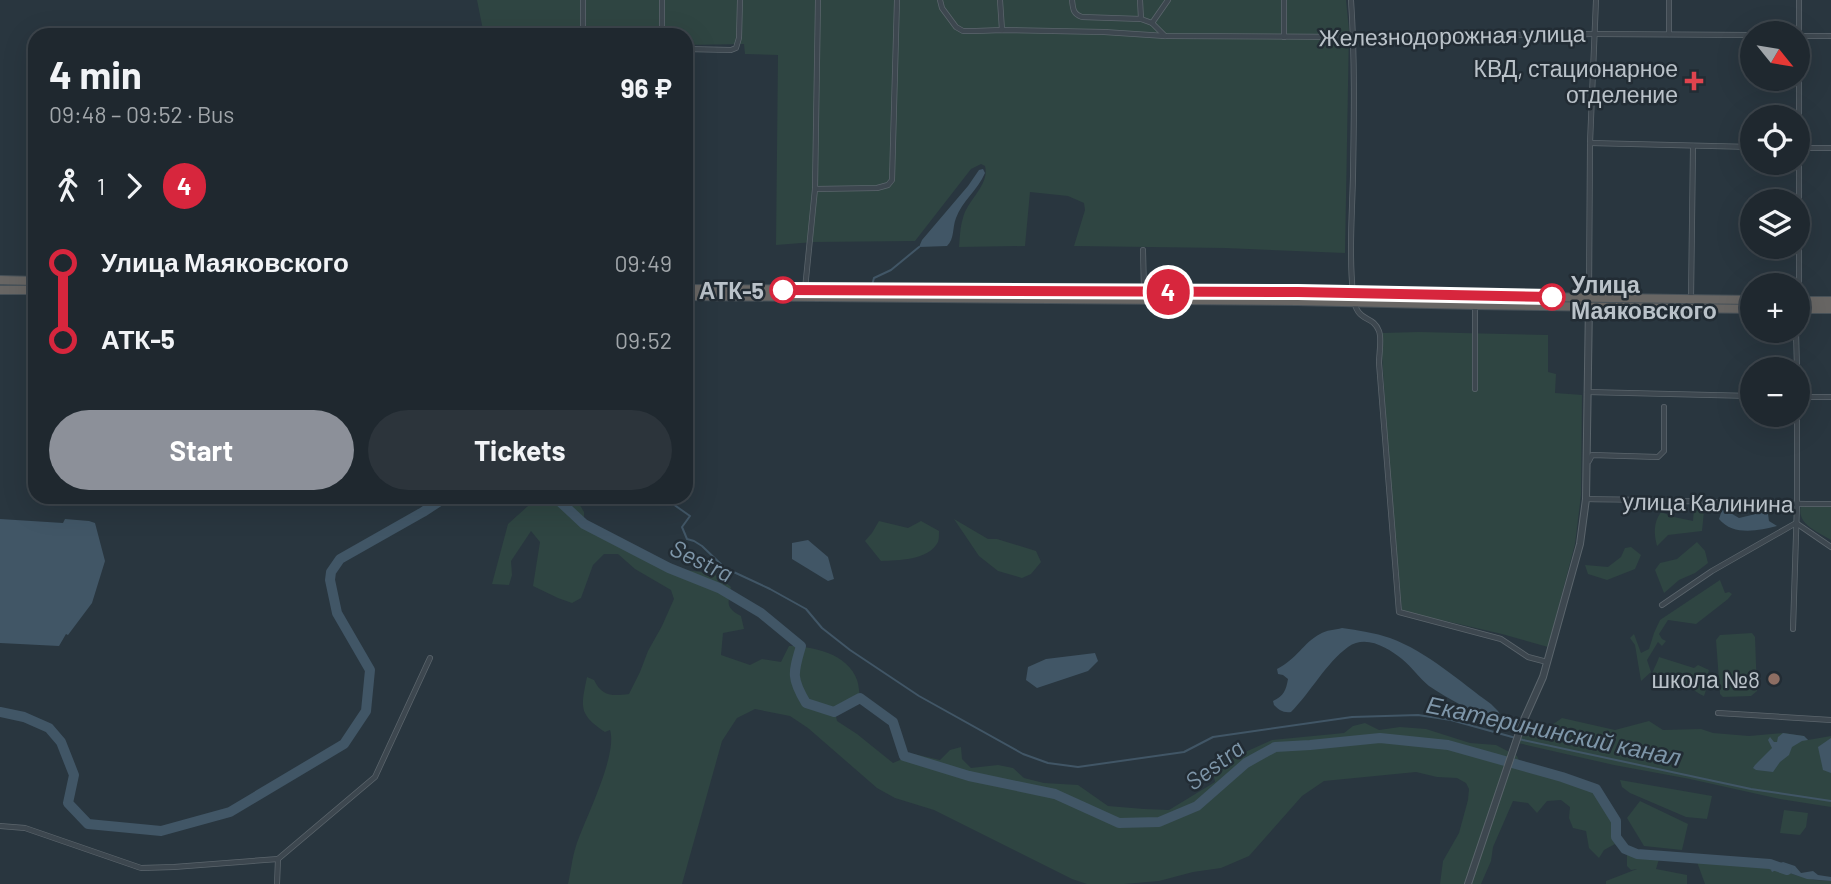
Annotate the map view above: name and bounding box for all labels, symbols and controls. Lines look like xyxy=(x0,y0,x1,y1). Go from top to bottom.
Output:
street label: Железнодорожная улица xyxy=(1318,19,1586,51)
north arrow xyxy=(1740,21,1810,91)
map controls xyxy=(1740,21,1810,427)
text: 4 min xyxy=(49,51,142,97)
place label: КВД, стационарное отделение xyxy=(1474,54,1678,108)
marker: КВД, стационарное отделение xyxy=(1684,71,1704,91)
text: 96 ₽ xyxy=(621,72,672,103)
text: 09:48 – 09:52 · Bus xyxy=(49,100,234,128)
button: locate xyxy=(1740,105,1810,175)
icon: walk xyxy=(49,167,87,205)
icon: forward xyxy=(115,167,153,205)
text: 4 xyxy=(177,171,192,200)
text: 1 xyxy=(97,172,105,200)
button: layers xyxy=(1740,189,1810,259)
text: Улица Маяковского xyxy=(101,246,349,277)
text: 09:49 xyxy=(615,249,672,277)
line badge: 4 xyxy=(1145,269,1191,315)
place label: Улица Маяковского xyxy=(1571,270,1717,324)
button: + xyxy=(1740,273,1810,343)
place label: АТК-5 xyxy=(699,276,764,304)
marker: АТК-5 xyxy=(770,277,796,303)
text: 4 xyxy=(1161,277,1175,306)
marker: Улица Маяковского xyxy=(1539,284,1565,310)
text: АТК-5 xyxy=(101,323,175,354)
text: 09:52 xyxy=(615,326,672,354)
button: − xyxy=(1740,357,1810,427)
button: Start xyxy=(49,410,354,490)
button: Tickets xyxy=(368,410,672,490)
street label: улица Калинина xyxy=(1622,487,1794,517)
water label: Sestra xyxy=(666,532,738,588)
place label: школа №8 xyxy=(1651,665,1760,693)
marker: школа №8 xyxy=(1766,671,1782,687)
water label: Екатерининский канал xyxy=(1424,689,1684,771)
water label: Sestra xyxy=(1179,732,1249,796)

